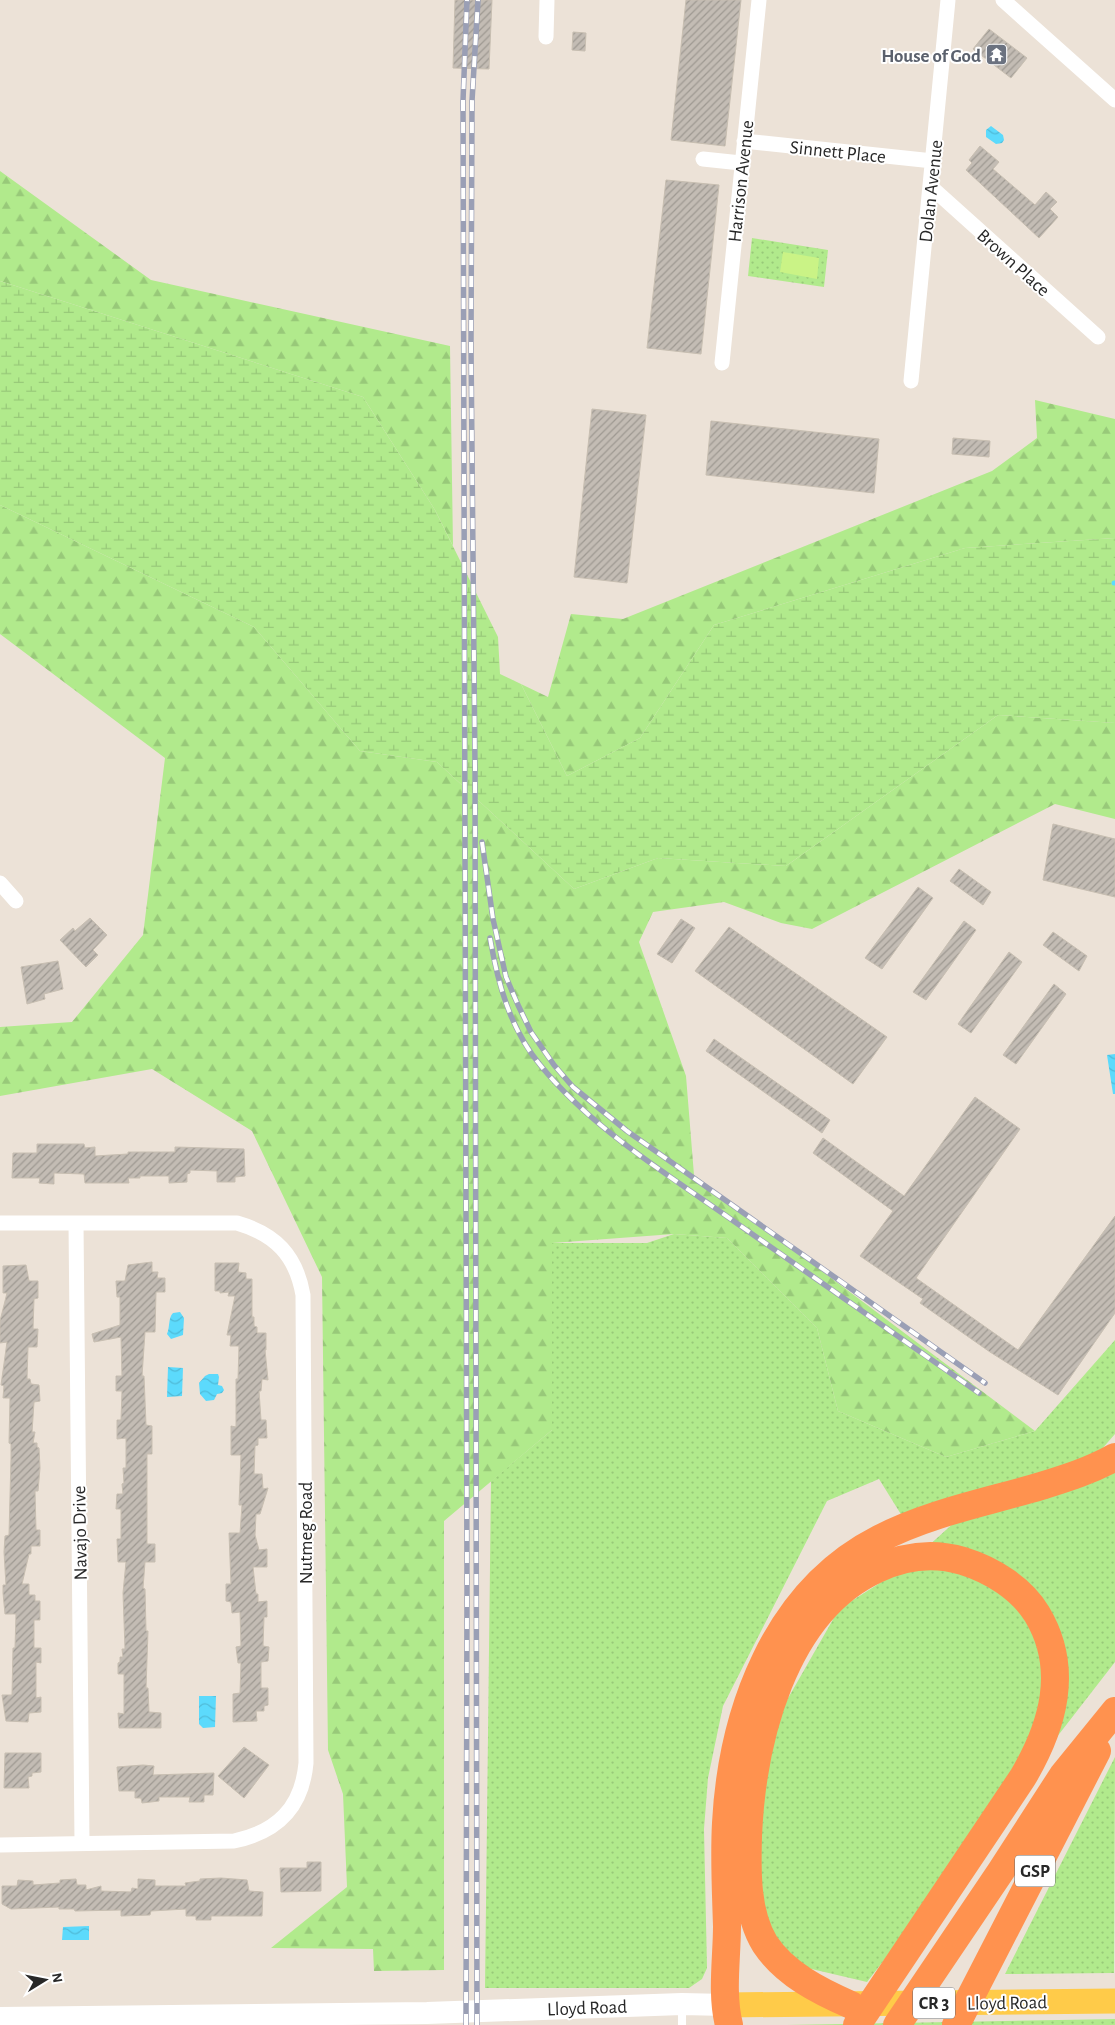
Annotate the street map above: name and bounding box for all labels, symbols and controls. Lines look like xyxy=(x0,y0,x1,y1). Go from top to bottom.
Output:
temple icon: House of God xyxy=(985,43,1009,67)
place label: House of God xyxy=(881,47,981,66)
street label: Harrison Avenue xyxy=(726,119,757,243)
street label: Sinnett Place xyxy=(789,138,887,167)
street label: Dolan Avenue xyxy=(917,139,946,243)
street label: Brown Place xyxy=(973,226,1053,300)
street label: Nutmeg Road xyxy=(297,1482,316,1584)
street label: Navajo Drive xyxy=(70,1485,91,1580)
road number: GSP xyxy=(1015,1855,1055,1886)
north arrow xyxy=(20,1955,70,2005)
text: N xyxy=(49,1972,65,1984)
road number: CR 3 xyxy=(913,1988,955,2019)
street label: Lloyd Road xyxy=(967,1993,1047,2014)
street label: Lloyd Road xyxy=(547,1998,628,2019)

